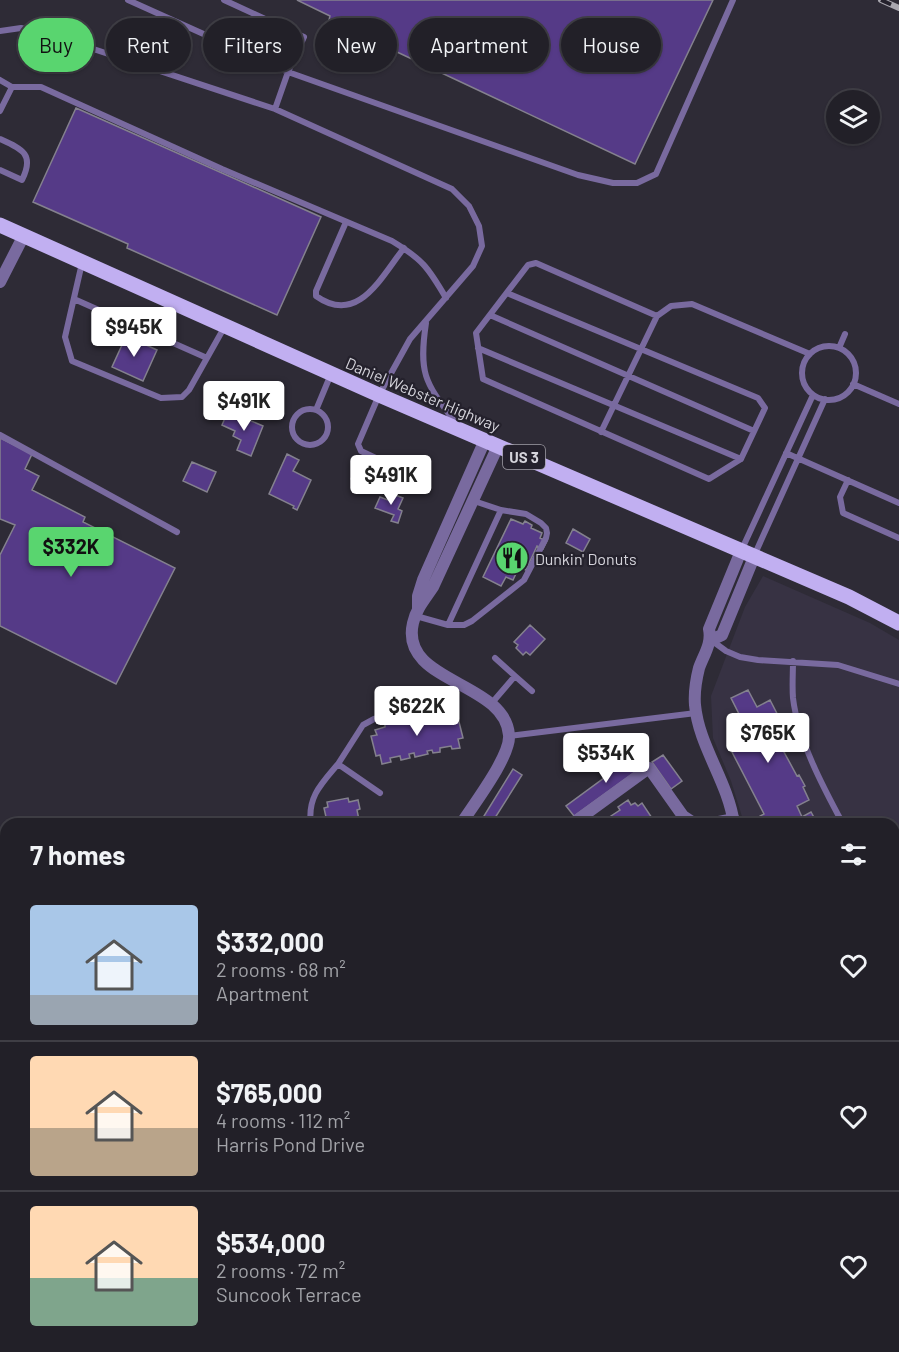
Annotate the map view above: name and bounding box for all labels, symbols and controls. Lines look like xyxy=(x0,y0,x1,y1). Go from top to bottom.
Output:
chip: Buy xyxy=(18,18,94,72)
chip: Rent xyxy=(106,18,191,72)
chip: Filters xyxy=(203,18,303,72)
chip: New xyxy=(315,18,397,72)
chip: Apartment xyxy=(409,18,549,72)
chip: House xyxy=(561,18,661,72)
map controls xyxy=(826,90,880,144)
button: layers xyxy=(826,90,880,144)
pin: $945K xyxy=(92,307,176,358)
text: $945K xyxy=(105,314,163,338)
street label: Daniel Webster Highway xyxy=(343,353,504,435)
pin: $491K xyxy=(202,381,286,432)
text: $491K xyxy=(217,388,271,412)
road number: US 3 xyxy=(503,445,545,469)
pin: $491K xyxy=(349,455,433,506)
text: $491K xyxy=(364,462,418,486)
pin: $332K xyxy=(29,527,113,578)
text: $332K xyxy=(43,534,99,558)
restaurant icon: Dunkin' Donuts xyxy=(494,540,530,576)
place label: Dunkin' Donuts xyxy=(535,549,637,568)
pin: $622K xyxy=(375,686,459,737)
text: $622K xyxy=(388,693,446,717)
pin: $765K xyxy=(726,713,810,764)
text: $765K xyxy=(740,720,796,744)
pin: $534K xyxy=(564,733,648,784)
text: $534K xyxy=(577,740,635,764)
icon: filters xyxy=(837,838,870,871)
text: 7 homes xyxy=(30,839,125,870)
text: $332,000 xyxy=(216,926,324,957)
icon: home xyxy=(78,929,150,1001)
icon: heart xyxy=(837,949,870,982)
text: 2 rooms · 68 m² xyxy=(216,957,346,981)
text: Apartment xyxy=(216,981,309,1005)
text: $765,000 xyxy=(216,1077,322,1108)
icon: home xyxy=(78,1080,150,1152)
icon: heart xyxy=(837,1100,870,1133)
text: 4 rooms · 112 m² xyxy=(216,1108,350,1132)
text: Harris Pond Drive xyxy=(216,1132,365,1156)
text: $534,000 xyxy=(216,1227,325,1258)
icon: home xyxy=(78,1230,150,1302)
icon: heart xyxy=(837,1250,870,1283)
text: 2 rooms · 72 m² xyxy=(216,1258,345,1282)
text: Suncook Terrace xyxy=(216,1282,362,1306)

